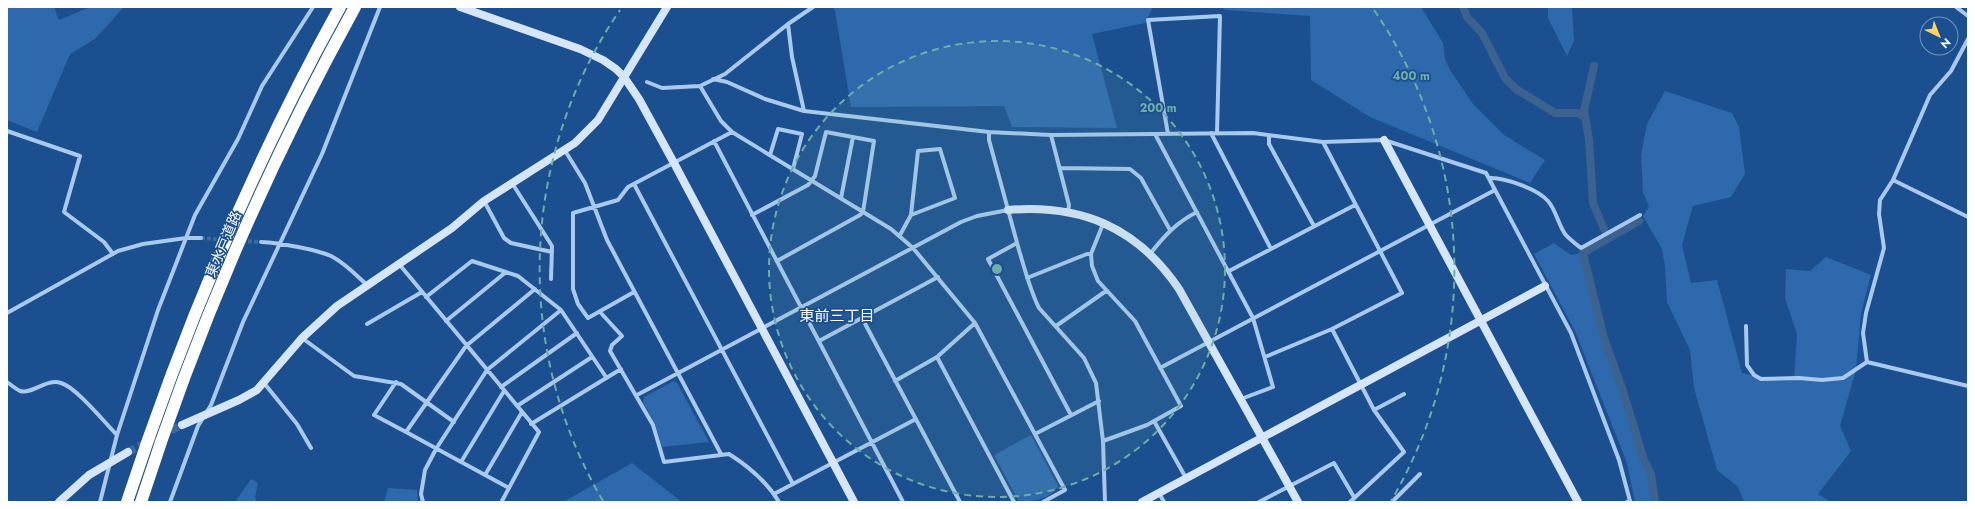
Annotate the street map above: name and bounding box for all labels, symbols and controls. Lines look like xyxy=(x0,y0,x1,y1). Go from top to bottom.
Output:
north arrow xyxy=(1919,16,1959,56)
text: N xyxy=(1937,34,1954,52)
text: 400 m xyxy=(1392,67,1430,85)
text: 200 m xyxy=(1139,99,1177,117)
street label: 東水戸道路 xyxy=(200,208,246,280)
centre of rings xyxy=(990,262,1004,276)
district label: 東前三丁目 xyxy=(799,305,875,327)

